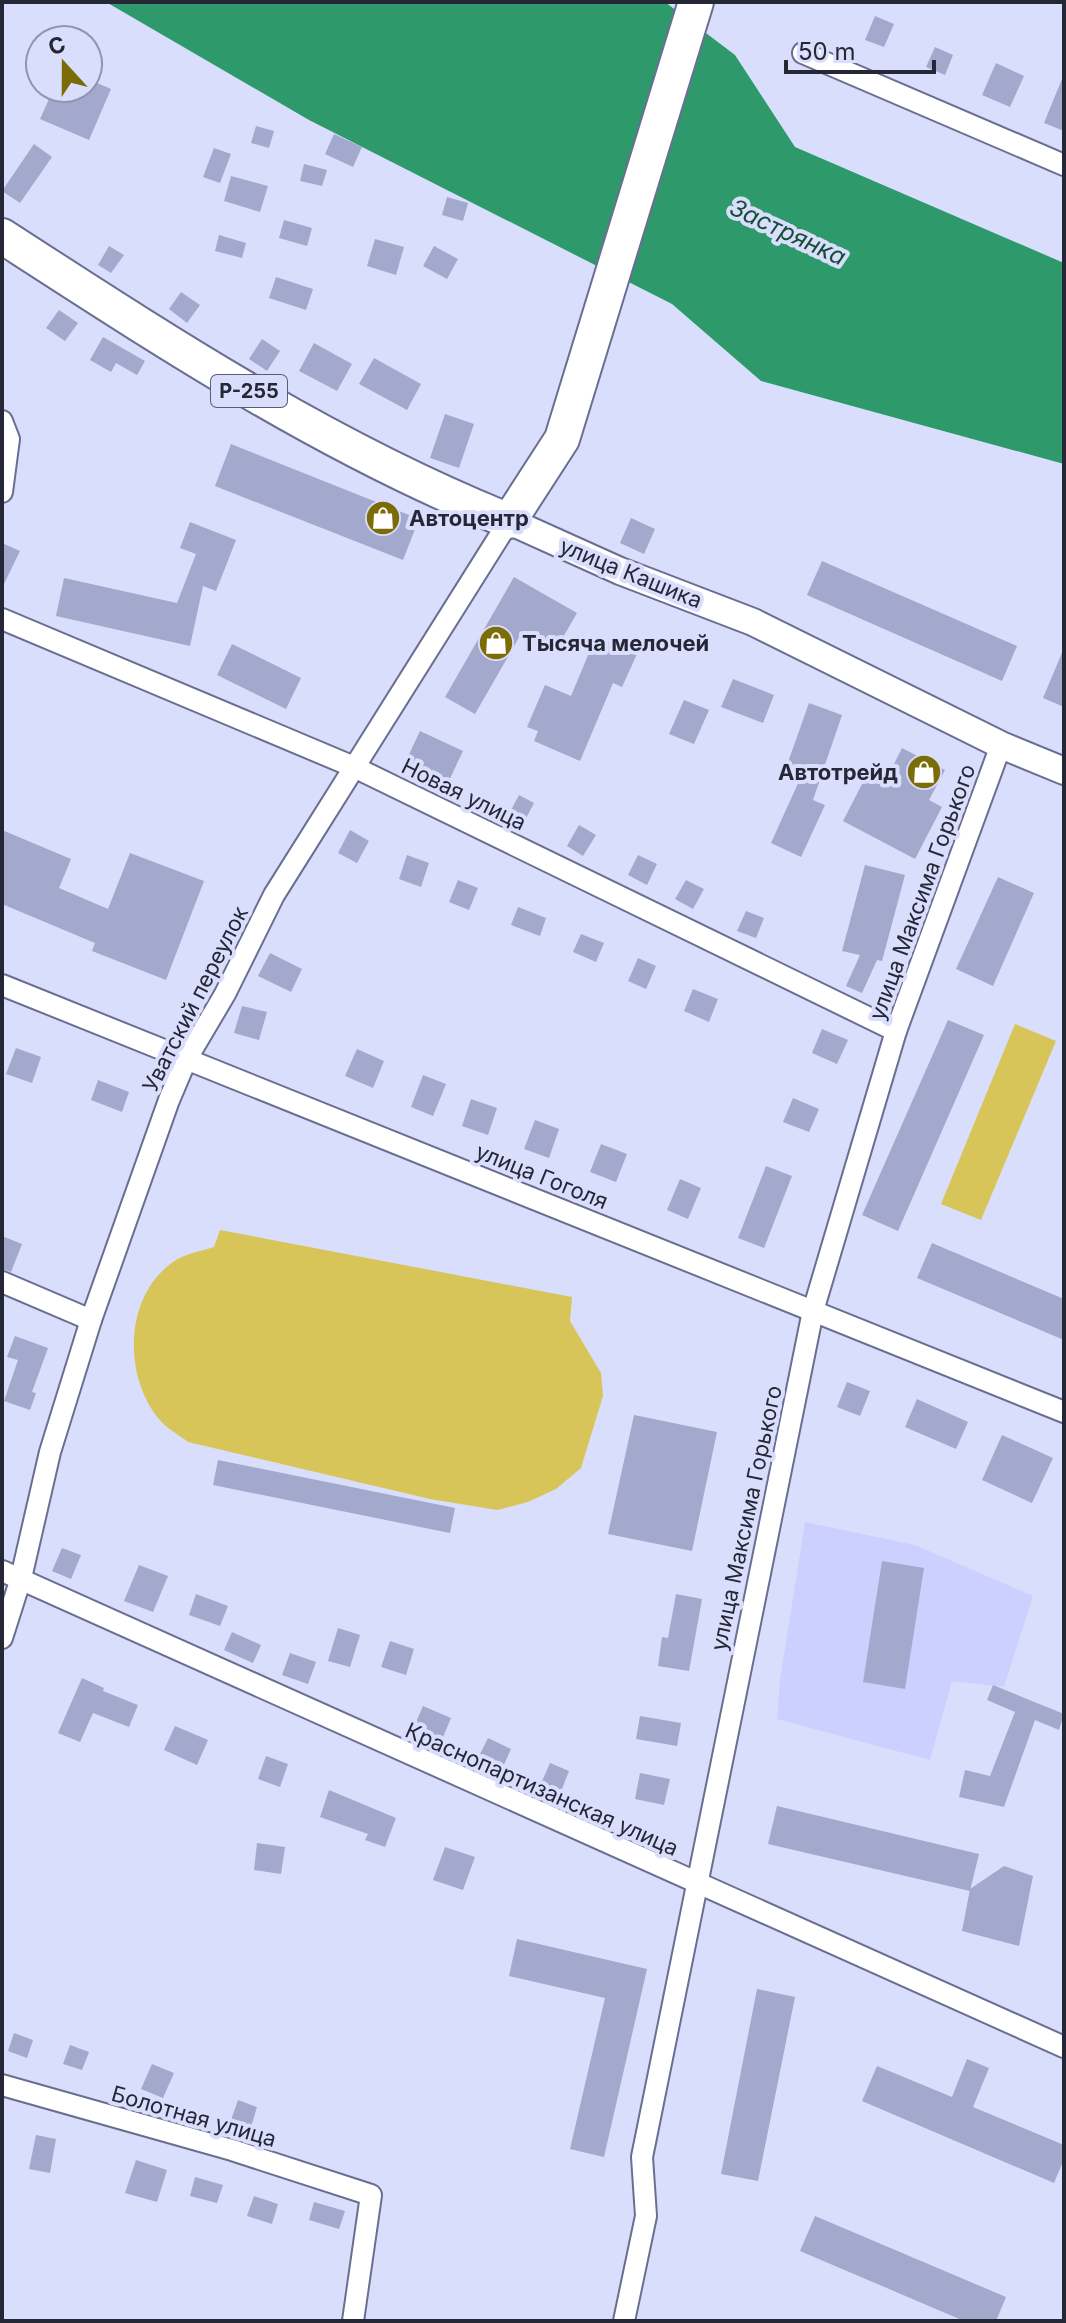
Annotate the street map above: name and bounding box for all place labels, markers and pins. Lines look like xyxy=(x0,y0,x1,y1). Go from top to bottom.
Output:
shop icon: Автоцентр xyxy=(364,499,402,537)
place label: Автоцентр xyxy=(409,505,529,531)
shop icon: Тысяча мелочей xyxy=(477,624,515,662)
place label: Тысяча мелочей xyxy=(522,630,709,656)
shop icon: Автотрейд xyxy=(905,753,943,791)
place label: Автотрейд xyxy=(778,759,898,785)

